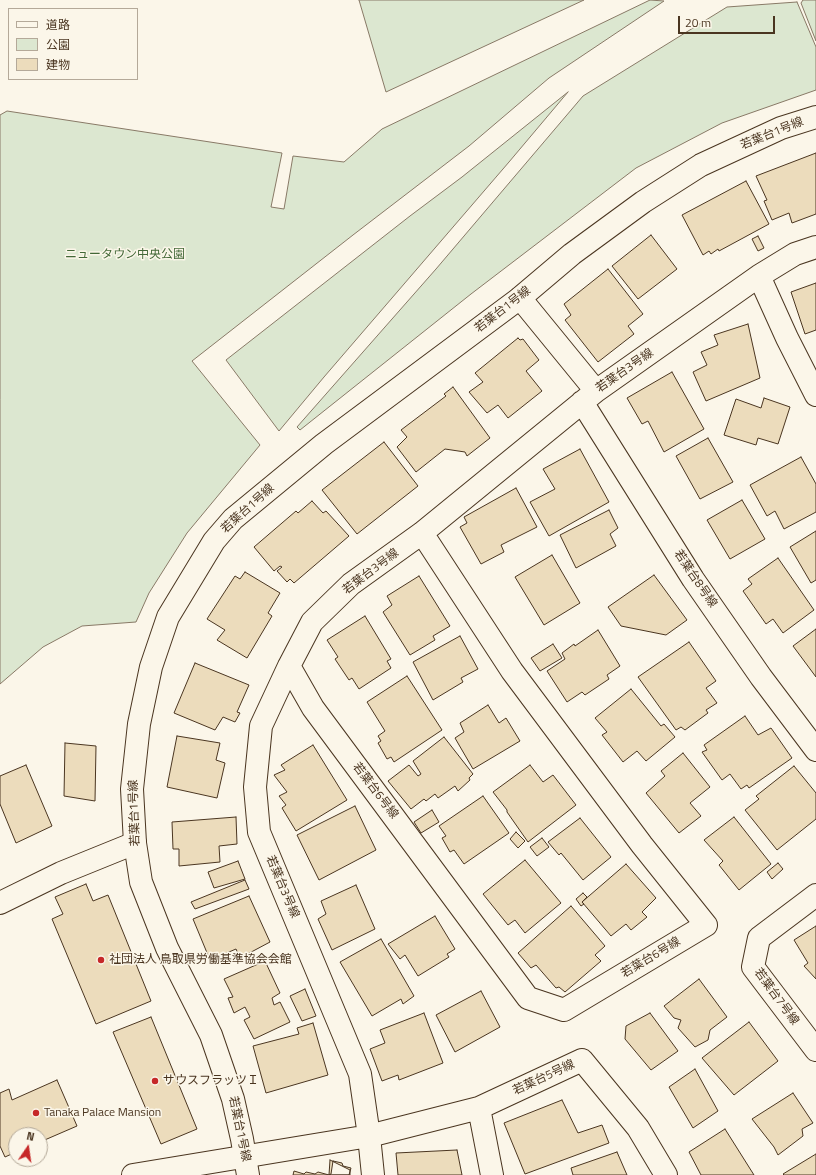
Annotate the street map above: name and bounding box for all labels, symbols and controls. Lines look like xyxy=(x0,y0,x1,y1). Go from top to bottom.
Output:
legend xyxy=(8,8,138,80)
scale bar xyxy=(680,8,777,34)
text: 20 m xyxy=(685,13,711,32)
text: 道路 xyxy=(46,15,70,34)
text: 公園 xyxy=(46,35,70,54)
text: 建物 xyxy=(46,55,70,74)
street label: 若葉台1号線 xyxy=(738,115,806,153)
park label: ニュータウン中央公園 xyxy=(65,248,185,262)
street label: 若葉台1号線 xyxy=(472,284,534,336)
street label: 若葉台3号線 xyxy=(594,346,656,396)
street label: 若葉台1号線 xyxy=(218,481,278,537)
street label: 若葉台3号線 xyxy=(340,546,402,598)
street label: 若葉台8号線 xyxy=(670,547,720,611)
street label: 若葉台6号線 xyxy=(349,760,401,822)
street label: 若葉台1号線 xyxy=(127,779,143,847)
street label: 若葉台3号線 xyxy=(262,853,302,921)
street label: 若葉台6号線 xyxy=(619,935,683,981)
place label: 社団法人 鳥取県労働基準協会会館 xyxy=(109,953,292,967)
marker: 社団法人 鳥取県労働基準協会会館 xyxy=(96,955,106,965)
street label: 若葉台7号線 xyxy=(751,966,801,1028)
street label: 若葉台5号線 xyxy=(511,1057,577,1099)
place label: サウスフラッツＩ xyxy=(163,1074,259,1088)
marker: サウスフラッツＩ xyxy=(150,1076,160,1086)
street label: 若葉台1号線 xyxy=(225,1095,253,1163)
place label: Tanaka Palace Mansion xyxy=(44,1106,161,1120)
marker: Tanaka Palace Mansion xyxy=(31,1108,41,1118)
north arrow xyxy=(8,1127,48,1167)
text: N xyxy=(25,1128,36,1145)

